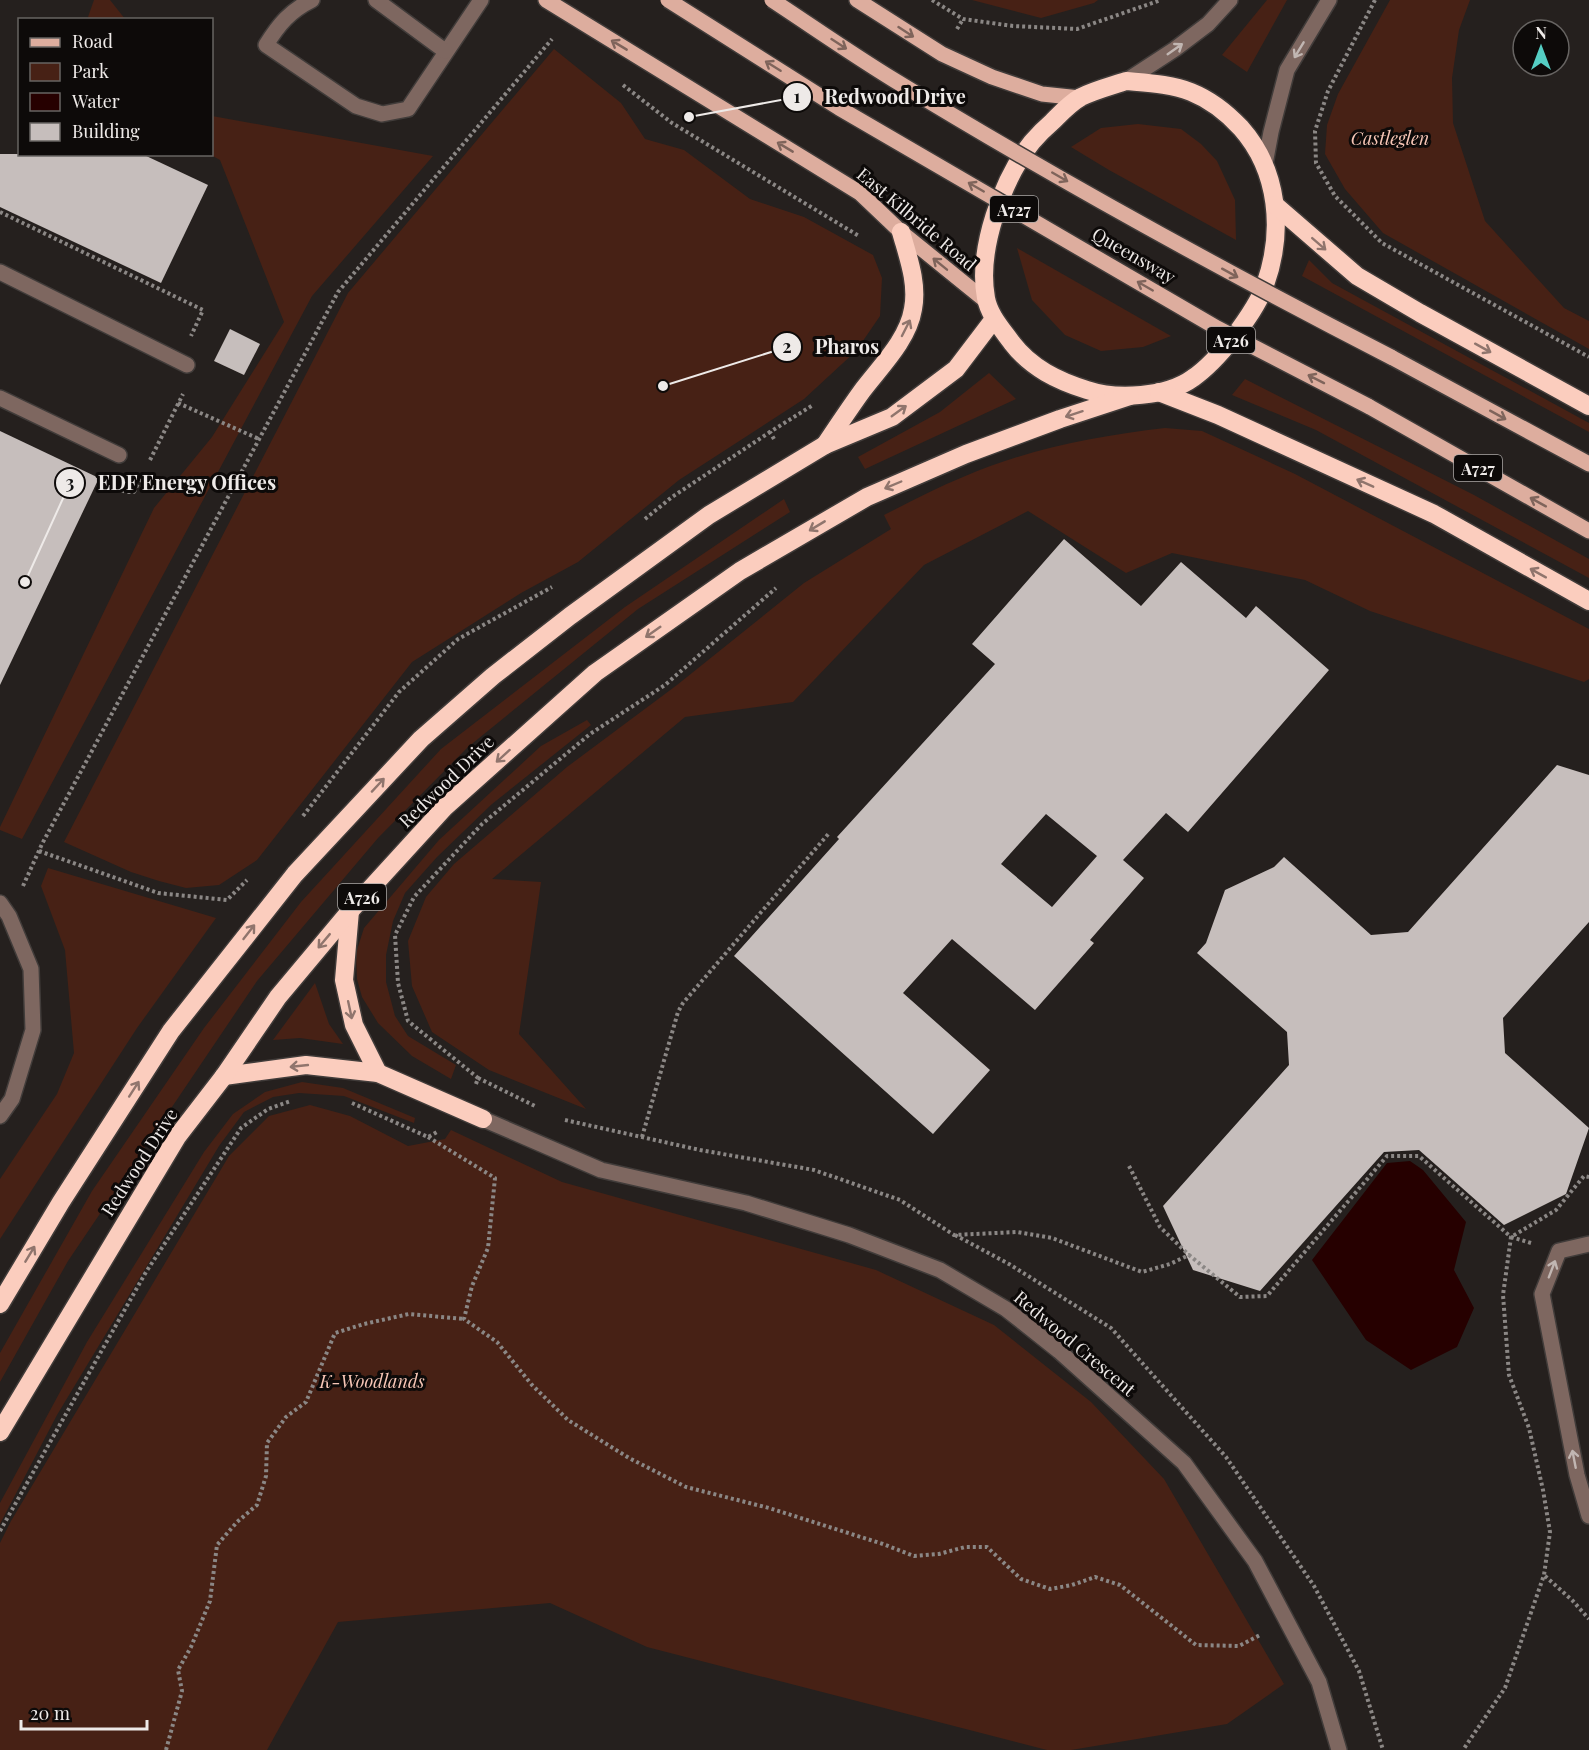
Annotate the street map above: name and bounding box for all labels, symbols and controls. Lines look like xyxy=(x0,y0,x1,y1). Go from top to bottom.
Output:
legend xyxy=(18,18,213,156)
north arrow xyxy=(1511,18,1571,78)
text: N xyxy=(1535,22,1547,43)
one-way arrow xyxy=(897,26,914,38)
text: Road xyxy=(72,29,113,53)
one-way arrow xyxy=(830,38,847,50)
one-way arrow xyxy=(611,39,628,51)
one-way arrow xyxy=(1293,41,1305,58)
one-way arrow xyxy=(1166,43,1182,55)
text: Park xyxy=(72,59,109,83)
one-way arrow xyxy=(765,60,782,72)
callout: Redwood Drive xyxy=(782,78,977,116)
text: Redwood Drive xyxy=(824,82,966,109)
text: 1 xyxy=(794,84,801,108)
text: Water xyxy=(71,89,120,113)
text: Building xyxy=(72,119,140,143)
park label: Castleglen xyxy=(1351,126,1429,150)
one-way arrow xyxy=(777,141,794,153)
street label: East Kilbride Road xyxy=(852,162,982,276)
one-way arrow xyxy=(1051,171,1068,183)
one-way arrow xyxy=(968,181,985,193)
road number: A727 xyxy=(990,196,1038,222)
street label: Queensway xyxy=(1088,221,1180,289)
one-way arrow xyxy=(1311,237,1326,251)
one-way arrow xyxy=(933,257,948,271)
one-way arrow xyxy=(1220,268,1238,279)
one-way arrow xyxy=(1137,279,1154,291)
one-way arrow xyxy=(900,320,912,337)
road number: A726 xyxy=(1207,327,1255,353)
callout: Pharos xyxy=(772,328,891,366)
text: Pharos xyxy=(815,332,879,359)
text: 2 xyxy=(782,334,792,358)
one-way arrow xyxy=(1474,342,1491,354)
one-way arrow xyxy=(1307,373,1325,384)
one-way arrow xyxy=(891,405,907,417)
one-way arrow xyxy=(1065,409,1084,420)
one-way arrow xyxy=(1489,409,1506,421)
road number: A727 xyxy=(1454,455,1502,481)
callout: EDF Energy Offices xyxy=(55,464,289,502)
text: EDF Energy Offices xyxy=(98,468,276,495)
text: 3 xyxy=(66,470,75,494)
one-way arrow xyxy=(1357,476,1375,488)
one-way arrow xyxy=(884,480,902,492)
one-way arrow xyxy=(1530,496,1547,508)
one-way arrow xyxy=(809,521,826,533)
one-way arrow xyxy=(1530,566,1547,578)
one-way arrow xyxy=(646,626,662,638)
street label: Redwood Drive xyxy=(393,729,499,833)
one-way arrow xyxy=(495,749,510,763)
one-way arrow xyxy=(371,778,385,793)
road number: A726 xyxy=(338,884,386,910)
one-way arrow xyxy=(243,924,256,940)
one-way arrow xyxy=(318,933,331,949)
one-way arrow xyxy=(345,1000,356,1020)
one-way arrow xyxy=(290,1061,309,1072)
one-way arrow xyxy=(128,1081,140,1098)
street label: Redwood Drive xyxy=(95,1104,183,1220)
one-way arrow xyxy=(24,1246,36,1263)
one-way arrow xyxy=(1547,1260,1558,1279)
street label: Redwood Crescent xyxy=(1009,1285,1141,1401)
park label: K-Woodlands xyxy=(318,1369,425,1393)
one-way arrow xyxy=(1568,1450,1579,1470)
scale bar xyxy=(21,1693,147,1731)
text: 20 m xyxy=(30,1701,70,1725)

